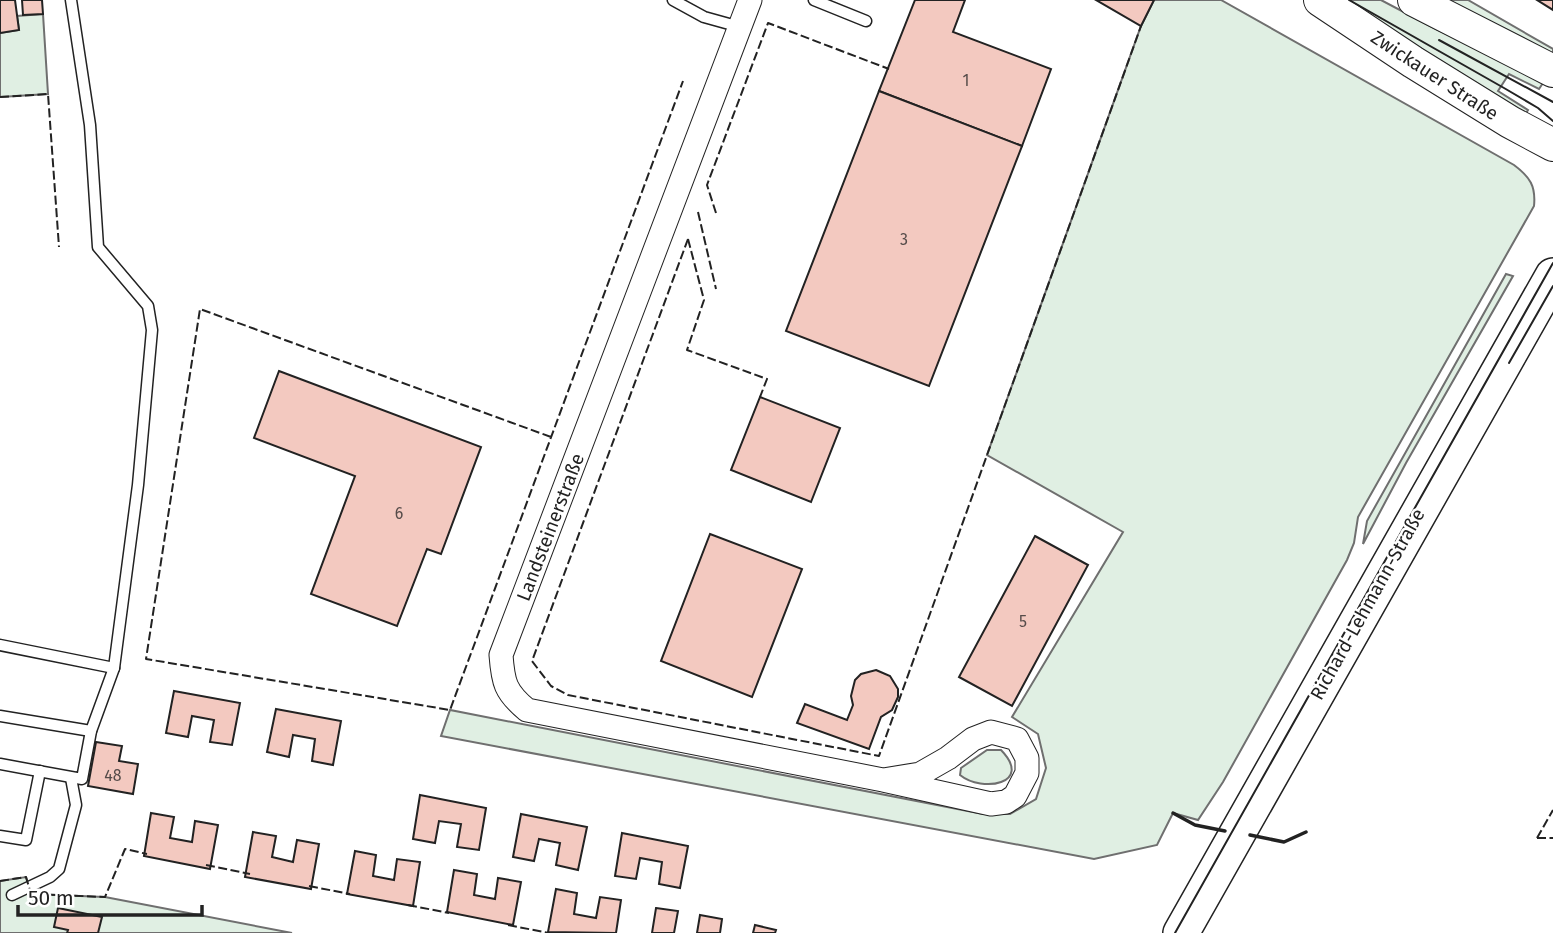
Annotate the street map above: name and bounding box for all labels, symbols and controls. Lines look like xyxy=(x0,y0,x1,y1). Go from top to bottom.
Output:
street label: Zwickauer Straße xyxy=(1367,26,1503,125)
house number: 1 xyxy=(963,71,969,90)
house number: 3 xyxy=(900,230,908,249)
street label: Landsteinerstraße xyxy=(512,450,589,604)
house number: 6 xyxy=(395,504,403,523)
street label: Richard-Lehmann-Straße xyxy=(1305,505,1430,704)
house number: 5 xyxy=(1019,612,1027,631)
house number: 48 xyxy=(104,766,122,785)
scale bar xyxy=(18,874,201,918)
text: 50 m xyxy=(28,885,74,911)

